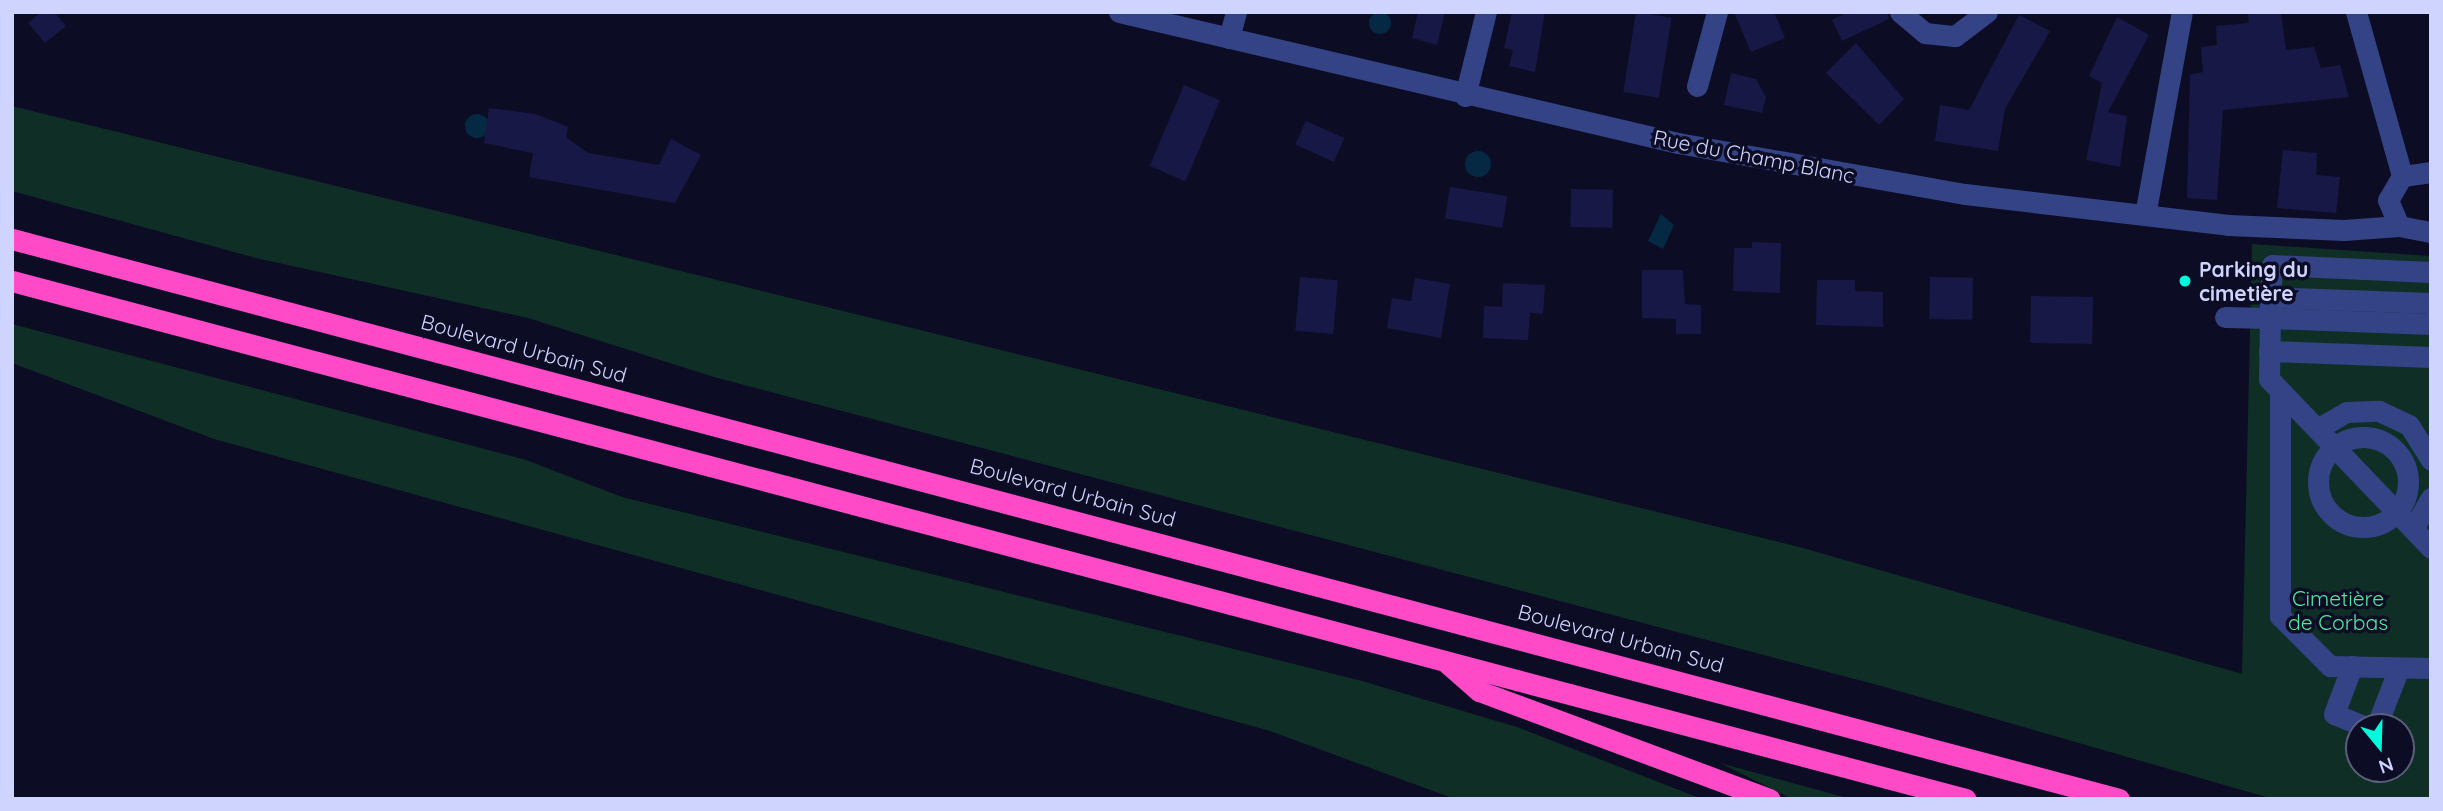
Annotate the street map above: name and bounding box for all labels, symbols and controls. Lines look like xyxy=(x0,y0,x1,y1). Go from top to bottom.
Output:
street label: Rue du Champ Blanc xyxy=(1651,124,1857,188)
place label: Parking du cimetière xyxy=(2199,256,2308,306)
marker: Parking du cimetière xyxy=(2177,273,2193,289)
street label: Boulevard Urbain Sud xyxy=(418,308,630,388)
street label: Boulevard Urbain Sud xyxy=(967,452,1179,532)
park label: Cimetière de Corbas xyxy=(2288,585,2388,635)
street label: Boulevard Urbain Sud xyxy=(1515,598,1727,678)
north arrow xyxy=(2345,713,2415,783)
text: N xyxy=(2376,752,2397,780)

